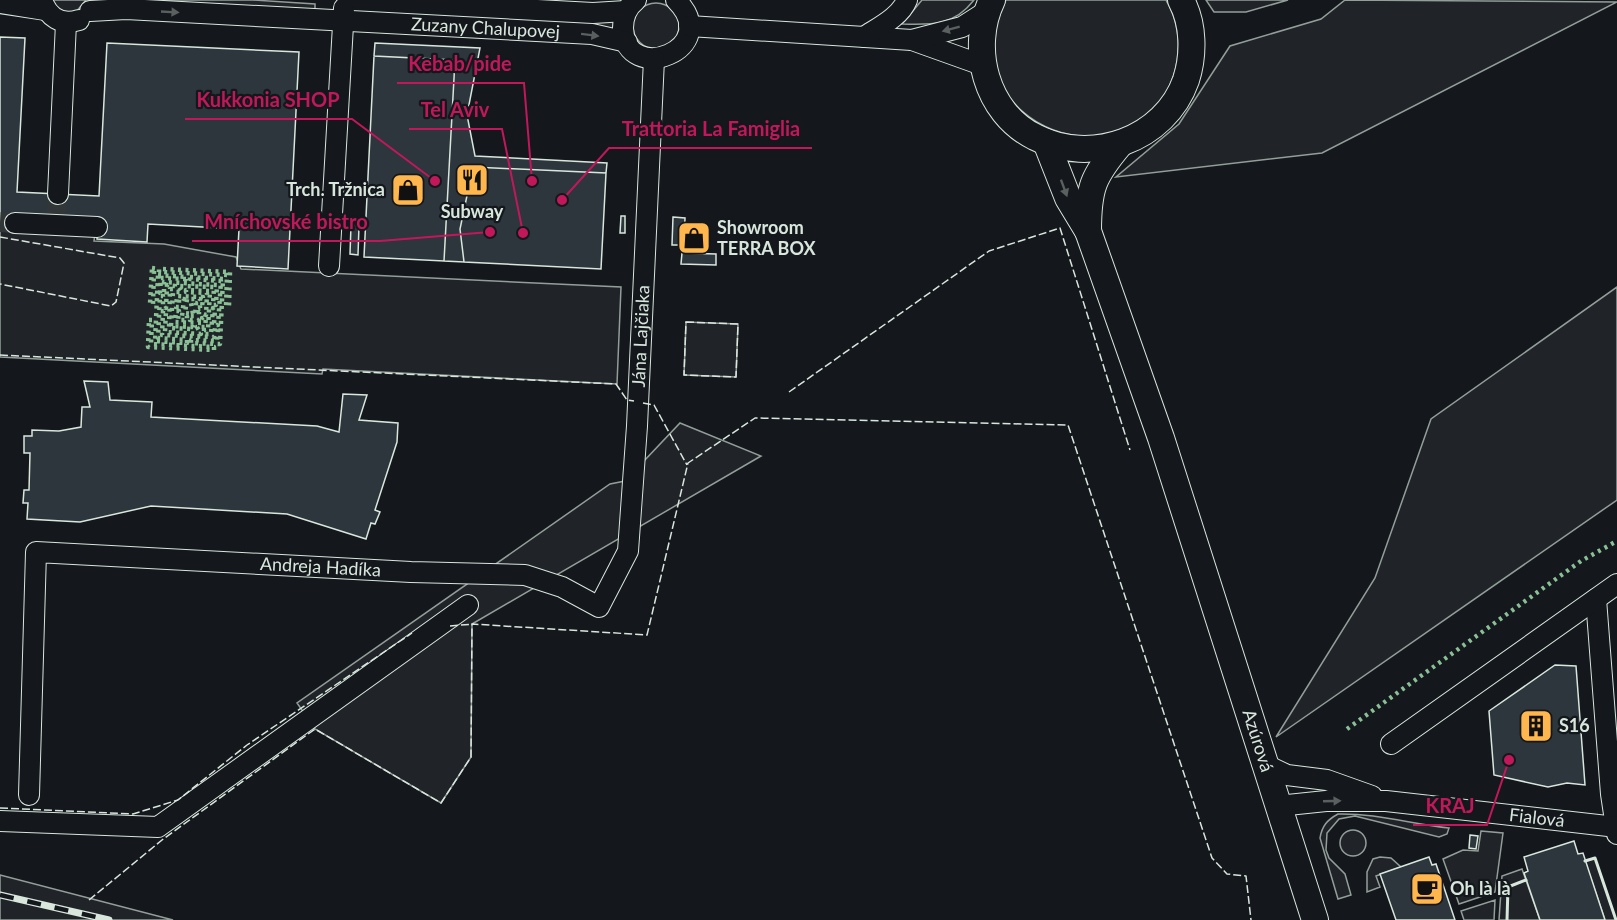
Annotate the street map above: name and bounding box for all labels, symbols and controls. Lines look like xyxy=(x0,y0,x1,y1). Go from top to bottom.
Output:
one-way arrow xyxy=(160,7,179,16)
street label: Zuzany Chalupovej xyxy=(410,12,561,42)
one-way arrow xyxy=(942,25,960,35)
one-way arrow xyxy=(581,30,600,40)
callout: Kebab/pide xyxy=(397,45,524,83)
text: Kebab/pide xyxy=(408,51,512,75)
callout: Kukkonia SHOP xyxy=(185,81,352,119)
text: Kukkonia SHOP xyxy=(196,87,340,111)
callout: Tel Aviv xyxy=(409,91,502,129)
text: Tel Aviv xyxy=(421,97,490,121)
callout: Trattoria La Famiglia xyxy=(609,110,812,148)
text: Trattoria La Famiglia xyxy=(622,116,800,140)
restaurant icon: Subway xyxy=(454,162,490,198)
shop icon: Trch. Tržnica xyxy=(390,172,426,208)
place label: Trch. Tržnica xyxy=(286,178,385,200)
one-way arrow xyxy=(1060,179,1070,197)
place label: Subway xyxy=(441,200,504,222)
callout: Mníchovské bistro xyxy=(192,203,380,241)
text: Mníchovské bistro xyxy=(204,209,368,233)
place label: Showroom TERRA BOX xyxy=(717,216,816,259)
shop icon: Showroom TERRA BOX xyxy=(676,220,712,256)
street label: Jána Lajčiaka xyxy=(627,284,654,388)
street label: Andreja Hadíka xyxy=(259,552,382,580)
street label: Azúrová xyxy=(1238,706,1279,774)
building icon: S16 xyxy=(1518,708,1554,744)
place label: S16 xyxy=(1559,714,1590,736)
callout: KRAJ xyxy=(1413,787,1487,825)
text: KRAJ xyxy=(1425,793,1475,817)
one-way arrow xyxy=(1322,797,1341,806)
street label: Fialová xyxy=(1508,803,1566,831)
cafe icon: Oh là là xyxy=(1409,871,1445,907)
place label: Oh là là xyxy=(1450,877,1511,899)

